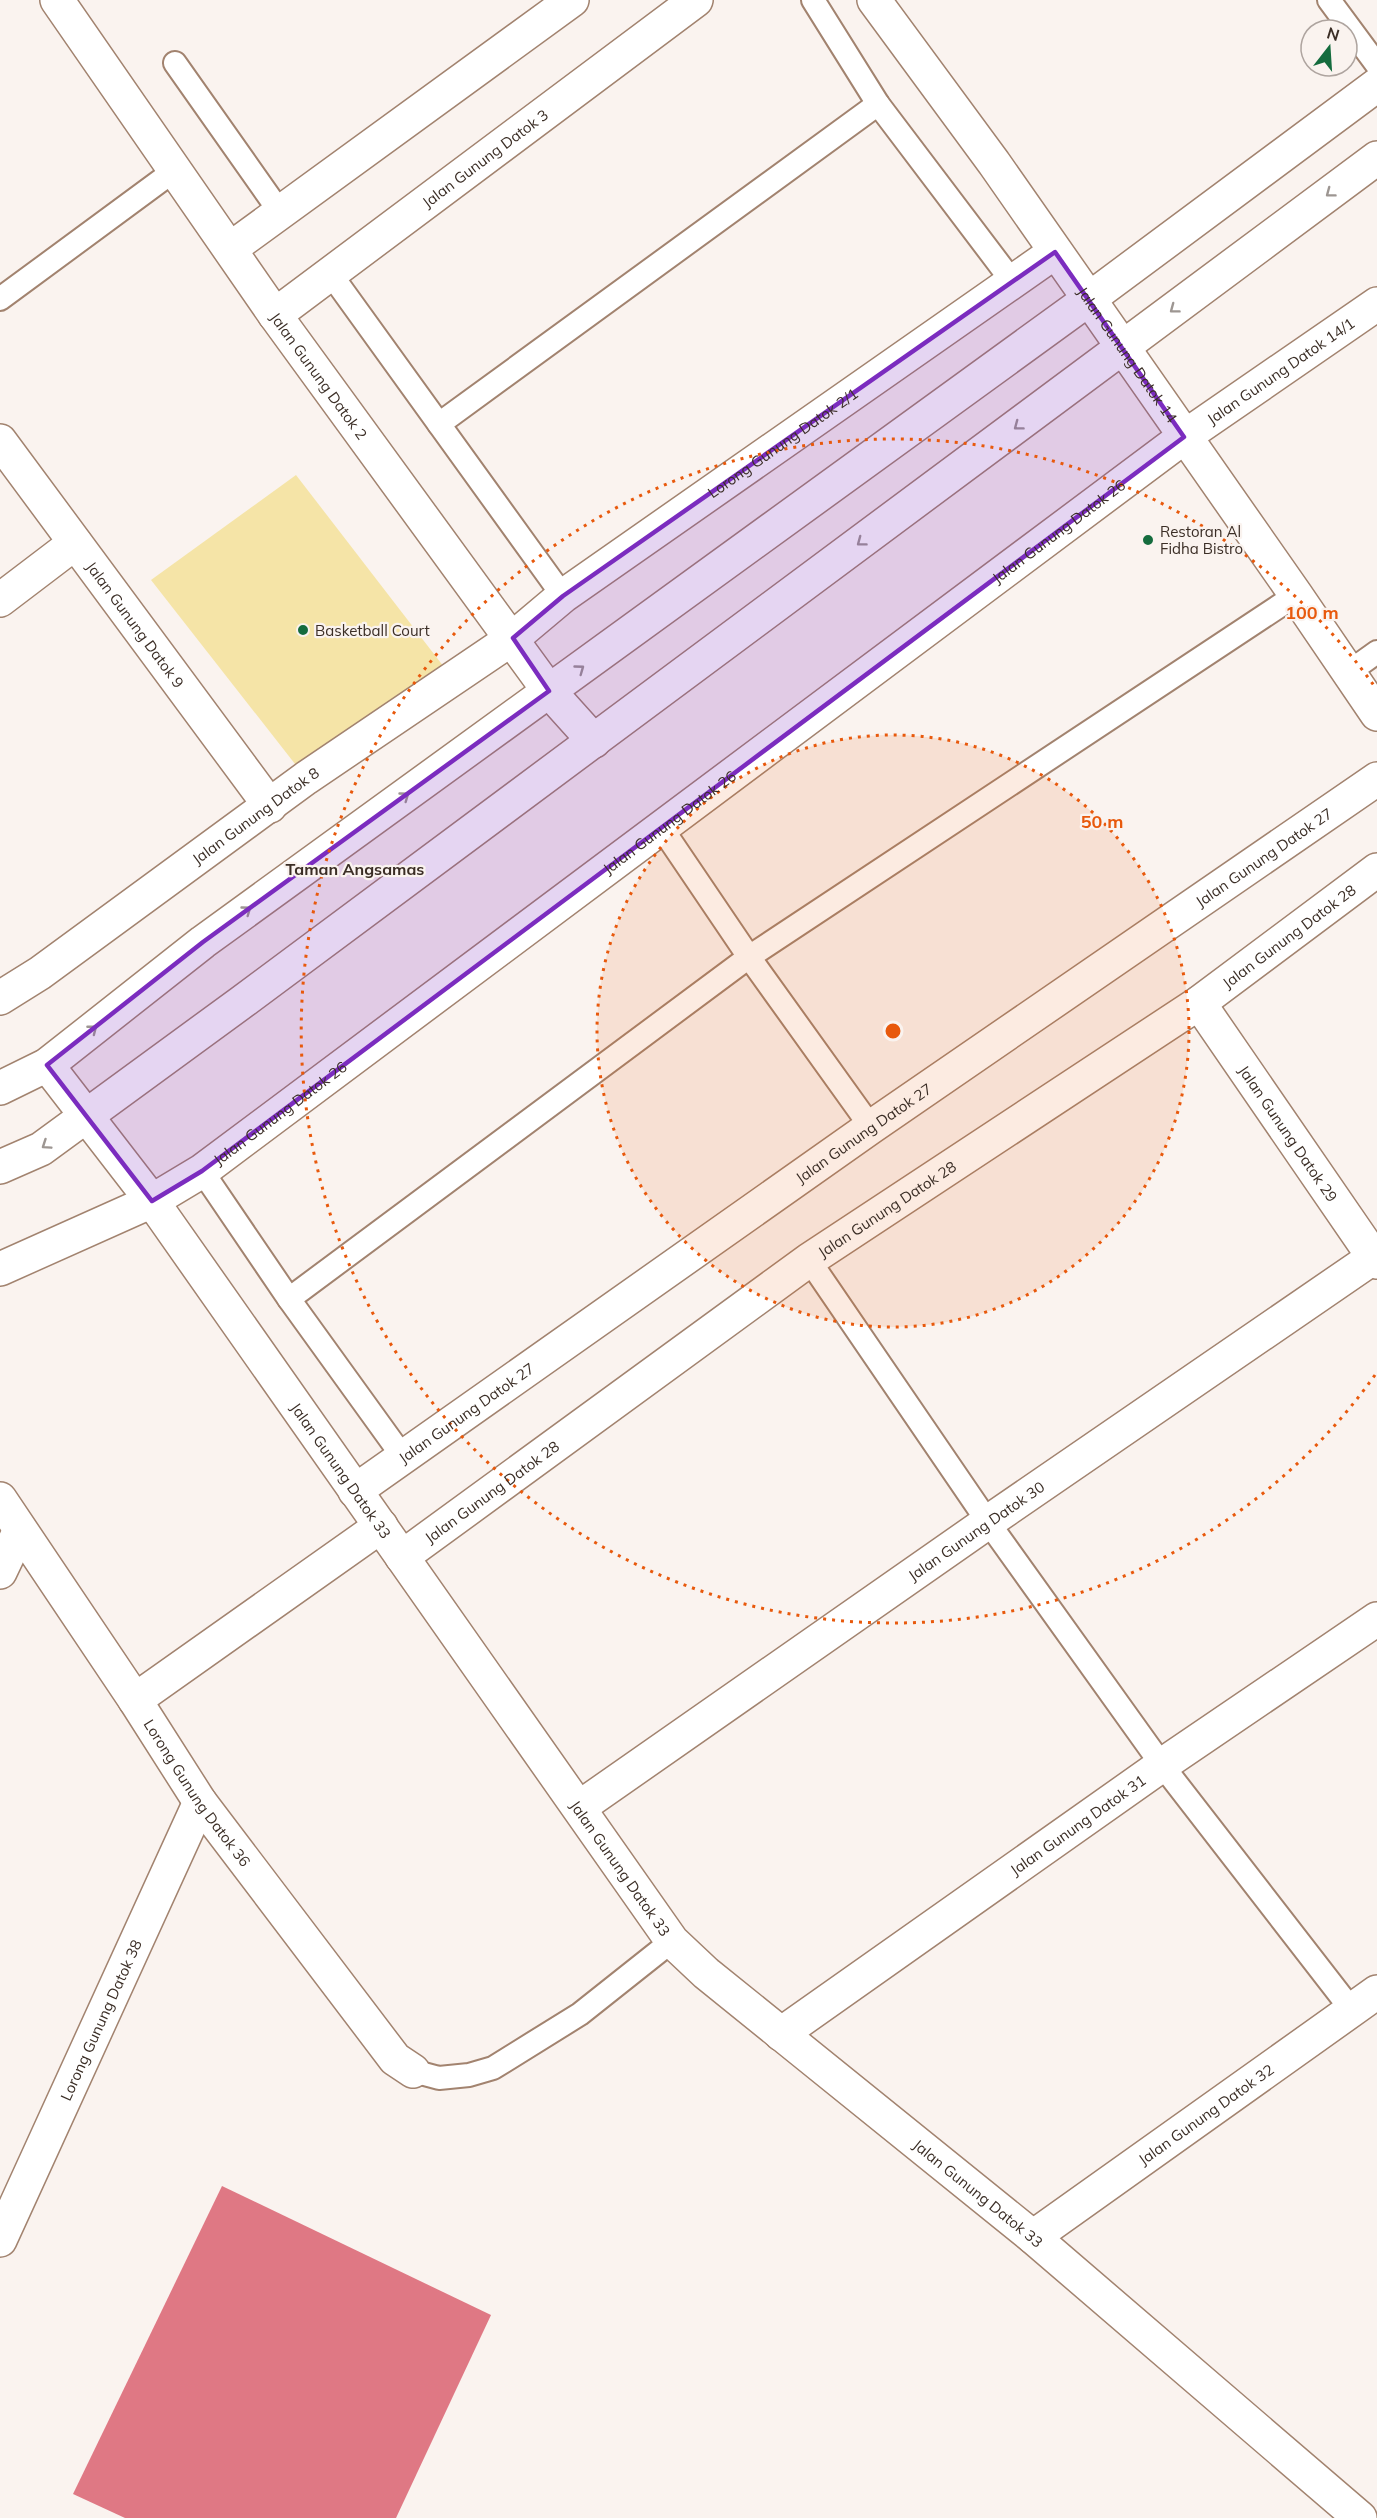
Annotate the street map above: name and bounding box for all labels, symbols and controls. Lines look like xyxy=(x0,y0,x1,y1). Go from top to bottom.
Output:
north arrow xyxy=(1299,18,1359,78)
text: N xyxy=(1325,22,1342,45)
street label: Jalan Gunung Datok 3 xyxy=(418,105,552,211)
one-way arrow xyxy=(1326,185,1337,196)
street label: Jalan Gunung Datok 14 xyxy=(1074,283,1182,426)
one-way arrow xyxy=(1170,302,1181,313)
street label: Jalan Gunung Datok 2 xyxy=(266,308,372,443)
street label: Jalan Gunung Datok 14/1 xyxy=(1203,313,1358,428)
street label: Lorong Gunung Datok 2/1 xyxy=(704,383,861,502)
one-way arrow xyxy=(1013,419,1024,430)
street label: Jalan Gunung Datok 26 xyxy=(988,475,1129,587)
place label: Restoran Al Fidha Bistro xyxy=(1160,522,1243,558)
marker: Restoran Al Fidha Bistro xyxy=(1141,533,1155,547)
one-way arrow xyxy=(857,535,868,546)
street label: Jalan Gunung Datok 9 xyxy=(83,557,189,691)
text: 100 m xyxy=(1285,601,1339,624)
place label: Basketball Court xyxy=(315,621,430,640)
marker: Basketball Court xyxy=(296,623,310,637)
one-way arrow xyxy=(574,665,585,676)
street label: Jalan Gunung Datok 8 xyxy=(188,763,322,868)
street label: Jalan Gunung Datok 26 xyxy=(599,766,740,878)
one-way arrow xyxy=(399,792,410,803)
street label: Jalan Gunung Datok 27 xyxy=(1192,803,1336,911)
text: 50 m xyxy=(1081,810,1123,833)
district label: Taman Angsamas xyxy=(286,859,424,879)
street label: Jalan Gunung Datok 28 xyxy=(1218,880,1359,992)
one-way arrow xyxy=(241,906,252,917)
centre of rings xyxy=(883,1021,903,1041)
one-way arrow xyxy=(86,1025,97,1036)
street label: Jalan Gunung Datok 26 xyxy=(209,1057,350,1169)
street label: Jalan Gunung Datok 29 xyxy=(1235,1061,1342,1205)
street label: Jalan Gunung Datok 27 xyxy=(792,1079,935,1187)
one-way arrow xyxy=(42,1138,53,1149)
street label: Jalan Gunung Datok 28 xyxy=(814,1156,960,1261)
street label: Jalan Gunung Datok 27 xyxy=(395,1358,538,1467)
street label: Jalan Gunung Datok 33 xyxy=(287,1399,396,1542)
street label: Jalan Gunung Datok 28 xyxy=(421,1436,563,1547)
street label: Jalan Gunung Datok 30 xyxy=(904,1477,1048,1585)
street label: Lorong Gunung Datok 36 xyxy=(140,1715,255,1870)
street label: Jalan Gunung Datok 31 xyxy=(1006,1770,1149,1879)
street label: Jalan Gunung Datok 33 xyxy=(566,1796,675,1940)
street label: Lorong Gunung Datok 38 xyxy=(56,1936,145,2103)
street label: Jalan Gunung Datok 32 xyxy=(1134,2059,1277,2169)
street label: Jalan Gunung Datok 33 xyxy=(909,2135,1047,2251)

